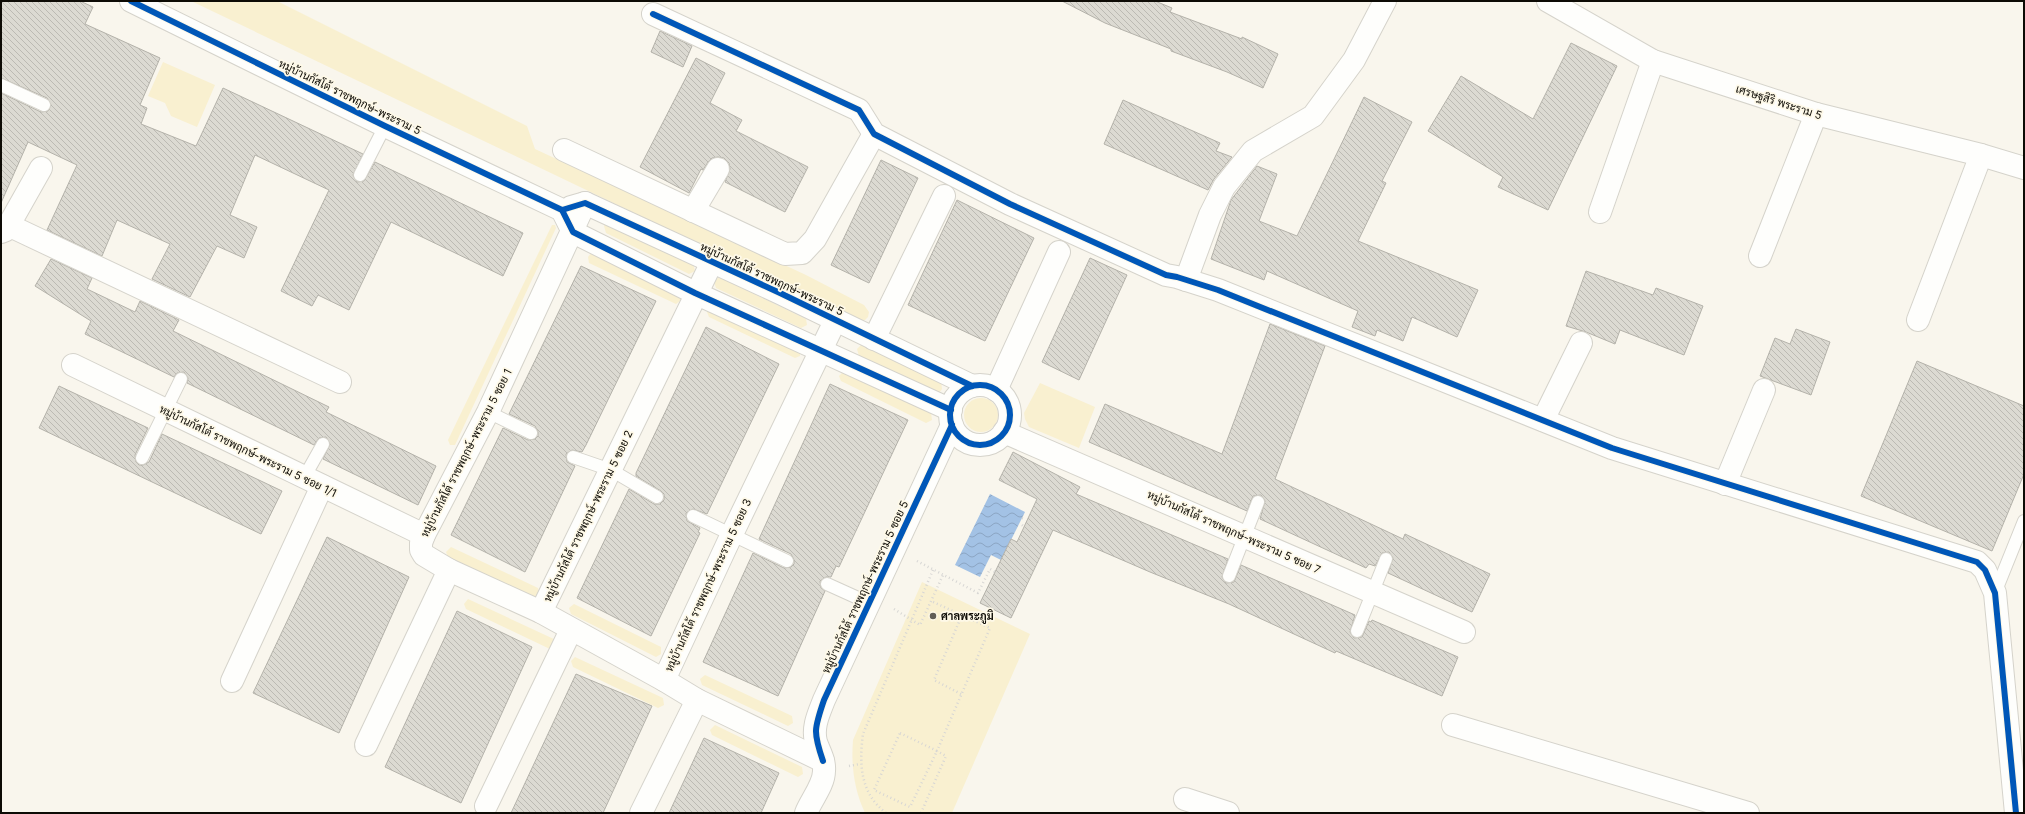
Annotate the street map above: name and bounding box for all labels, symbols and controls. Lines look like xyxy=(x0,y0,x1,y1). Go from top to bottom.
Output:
street label: หมู่บ้านกัสโต้ ราชพฤกษ์-พระราม 5 xyxy=(276,55,424,139)
street label: เศรษฐสิริ พระราม 5 xyxy=(1734,81,1824,124)
street label: หมู่บ้านกัสโต้ ราชพฤกษ์-พระราม 5 xyxy=(698,239,847,319)
street label: หมู่บ้านกัสโต้ ราชพฤกษ์-พระราม 5 ซอย 1 xyxy=(416,366,516,540)
street label: หมู่บ้านกัสโต้ ราชพฤกษ์-พระราม 5 ซอย 1/1 xyxy=(157,401,339,501)
street label: หมู่บ้านกัสโต้ ราชพฤกษ์-พระราม 5 ซอย 2 xyxy=(539,428,637,604)
street label: หมู่บ้านกัสโต้ ราชพฤกษ์-พระราม 5 ซอย 7 xyxy=(1145,486,1323,578)
street label: หมู่บ้านกัสโต้ ราชพฤกษ์-พระราม 5 ซอย 3 xyxy=(661,496,755,674)
street label: หมู่บ้านกัสโต้ ราชพฤกษ์-พระราม 5 ซอย 5 xyxy=(818,498,912,676)
place label: ศาลพระภูมิ xyxy=(941,609,994,624)
marker: ศาลพระภูมิ xyxy=(928,611,938,621)

